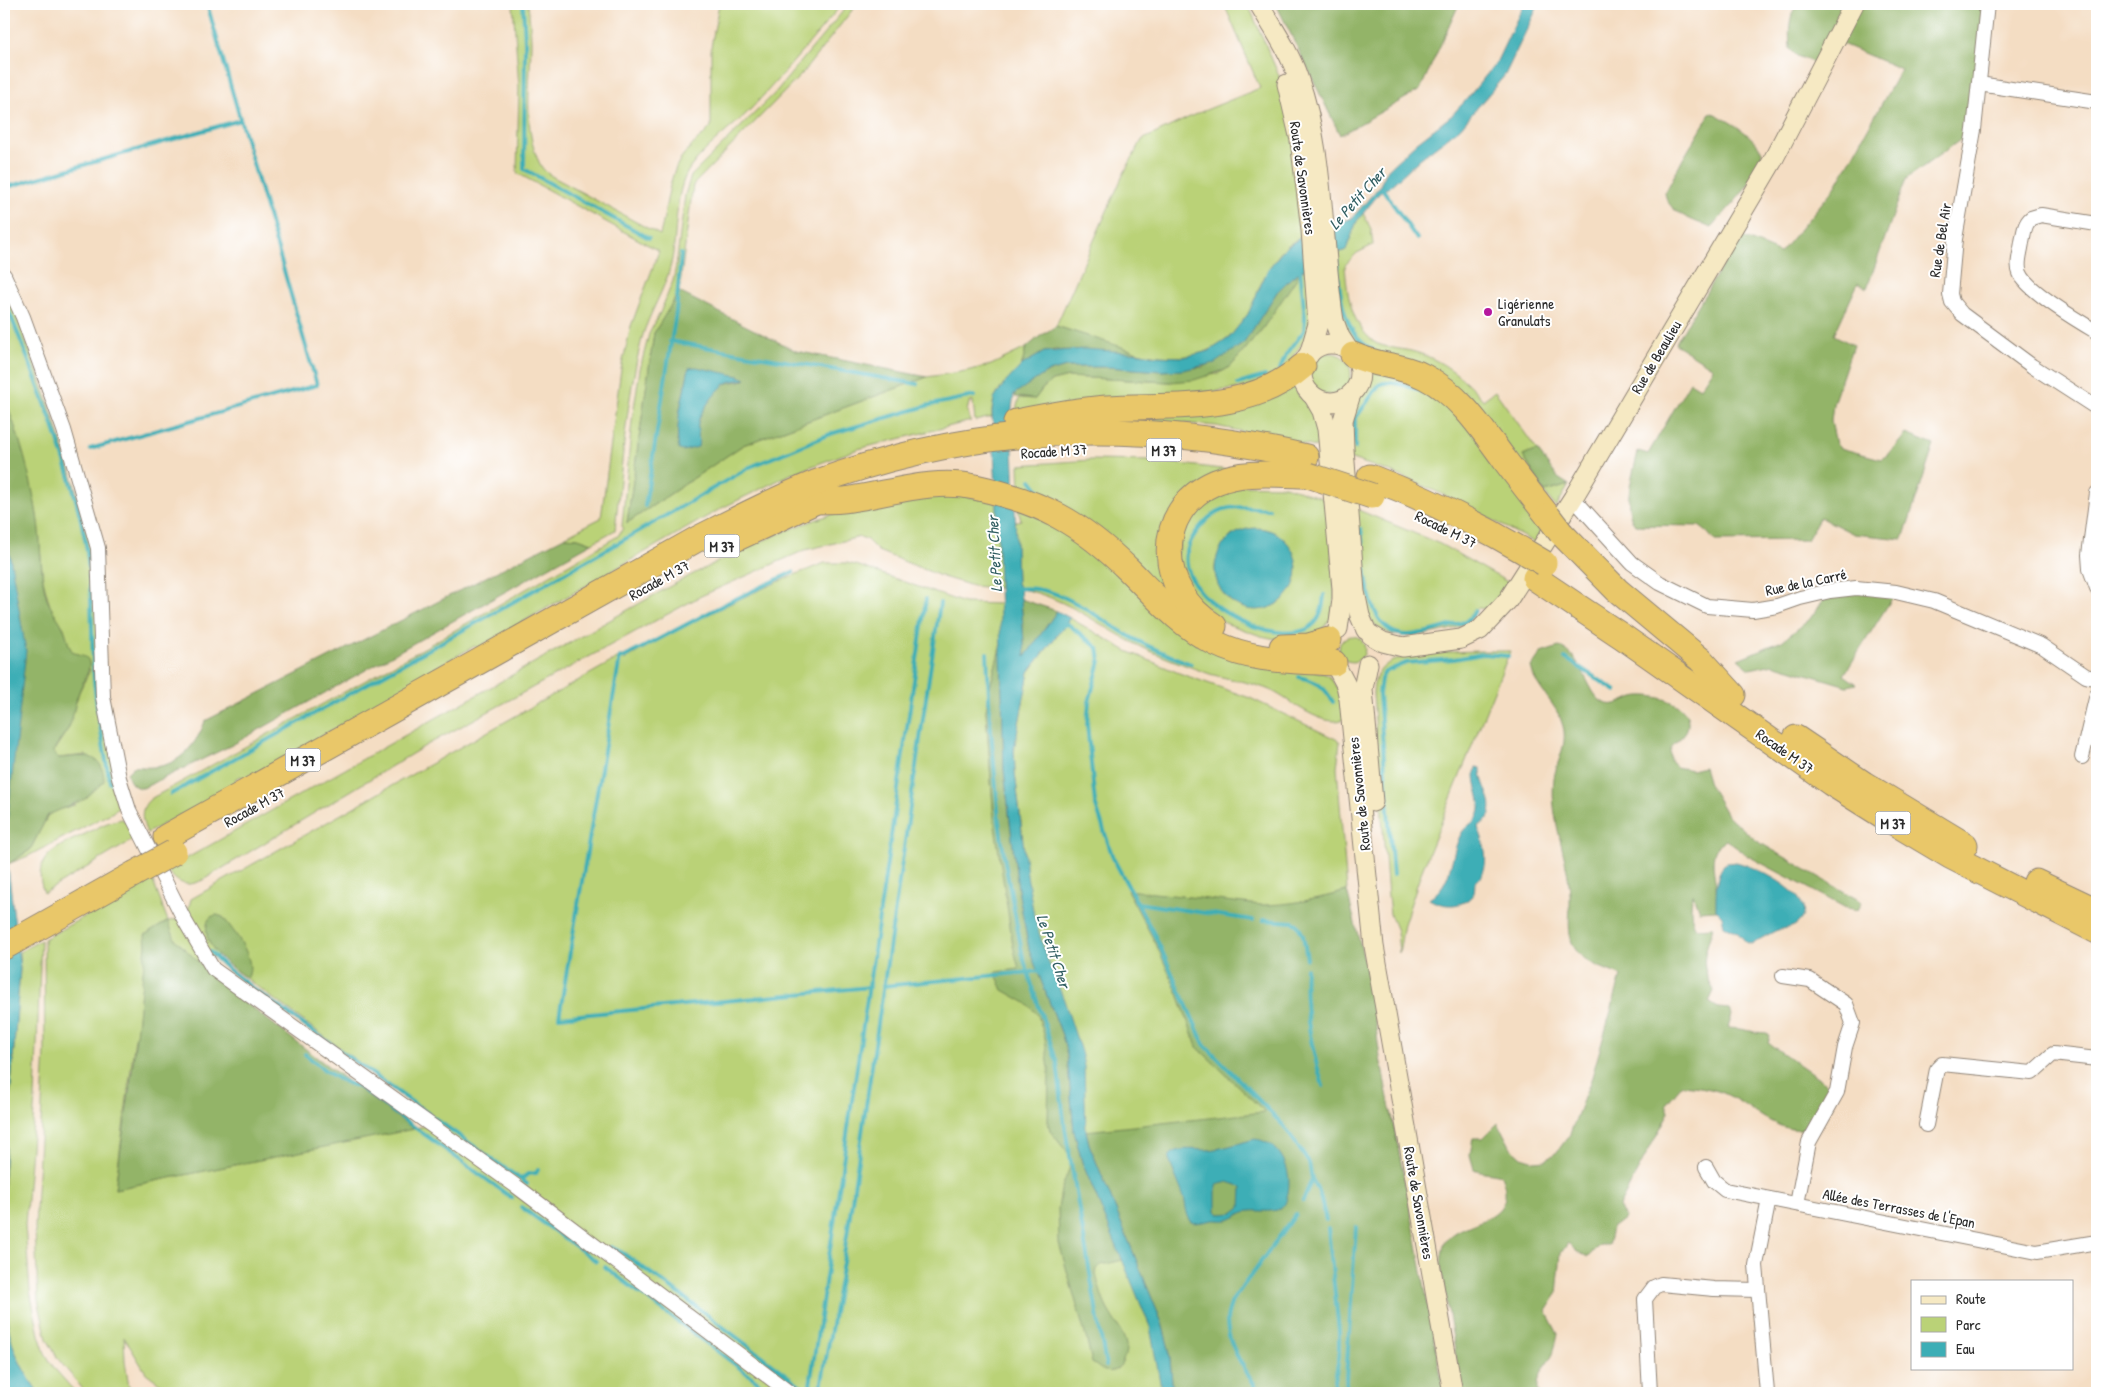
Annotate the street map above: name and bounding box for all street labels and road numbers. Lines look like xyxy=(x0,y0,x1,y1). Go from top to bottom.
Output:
street label: Route de Savonnières xyxy=(1285,120,1321,236)
street label: Rue de Bel Air xyxy=(1924,201,1956,279)
street label: Rue de Beaulieu xyxy=(1626,316,1686,398)
street label: Rocade M 37 xyxy=(1020,438,1088,464)
road number: M 37 xyxy=(1146,438,1182,462)
street label: Rocade M 37 xyxy=(1412,505,1480,553)
road number: M 37 xyxy=(704,534,740,558)
street label: Rocade M 37 xyxy=(625,555,693,605)
street label: Rue de la Carré xyxy=(1763,563,1849,601)
street label: Rocade M 37 xyxy=(1752,723,1818,779)
street label: Route de Savonnières xyxy=(1343,736,1375,852)
road number: M 37 xyxy=(286,748,320,772)
street label: Rocade M 37 xyxy=(220,782,288,832)
road number: M 37 xyxy=(1876,811,1910,834)
street label: Route de Savonnières xyxy=(1399,1145,1439,1261)
street label: Allée des Terrasses de l'Epan xyxy=(1821,1183,1977,1233)

